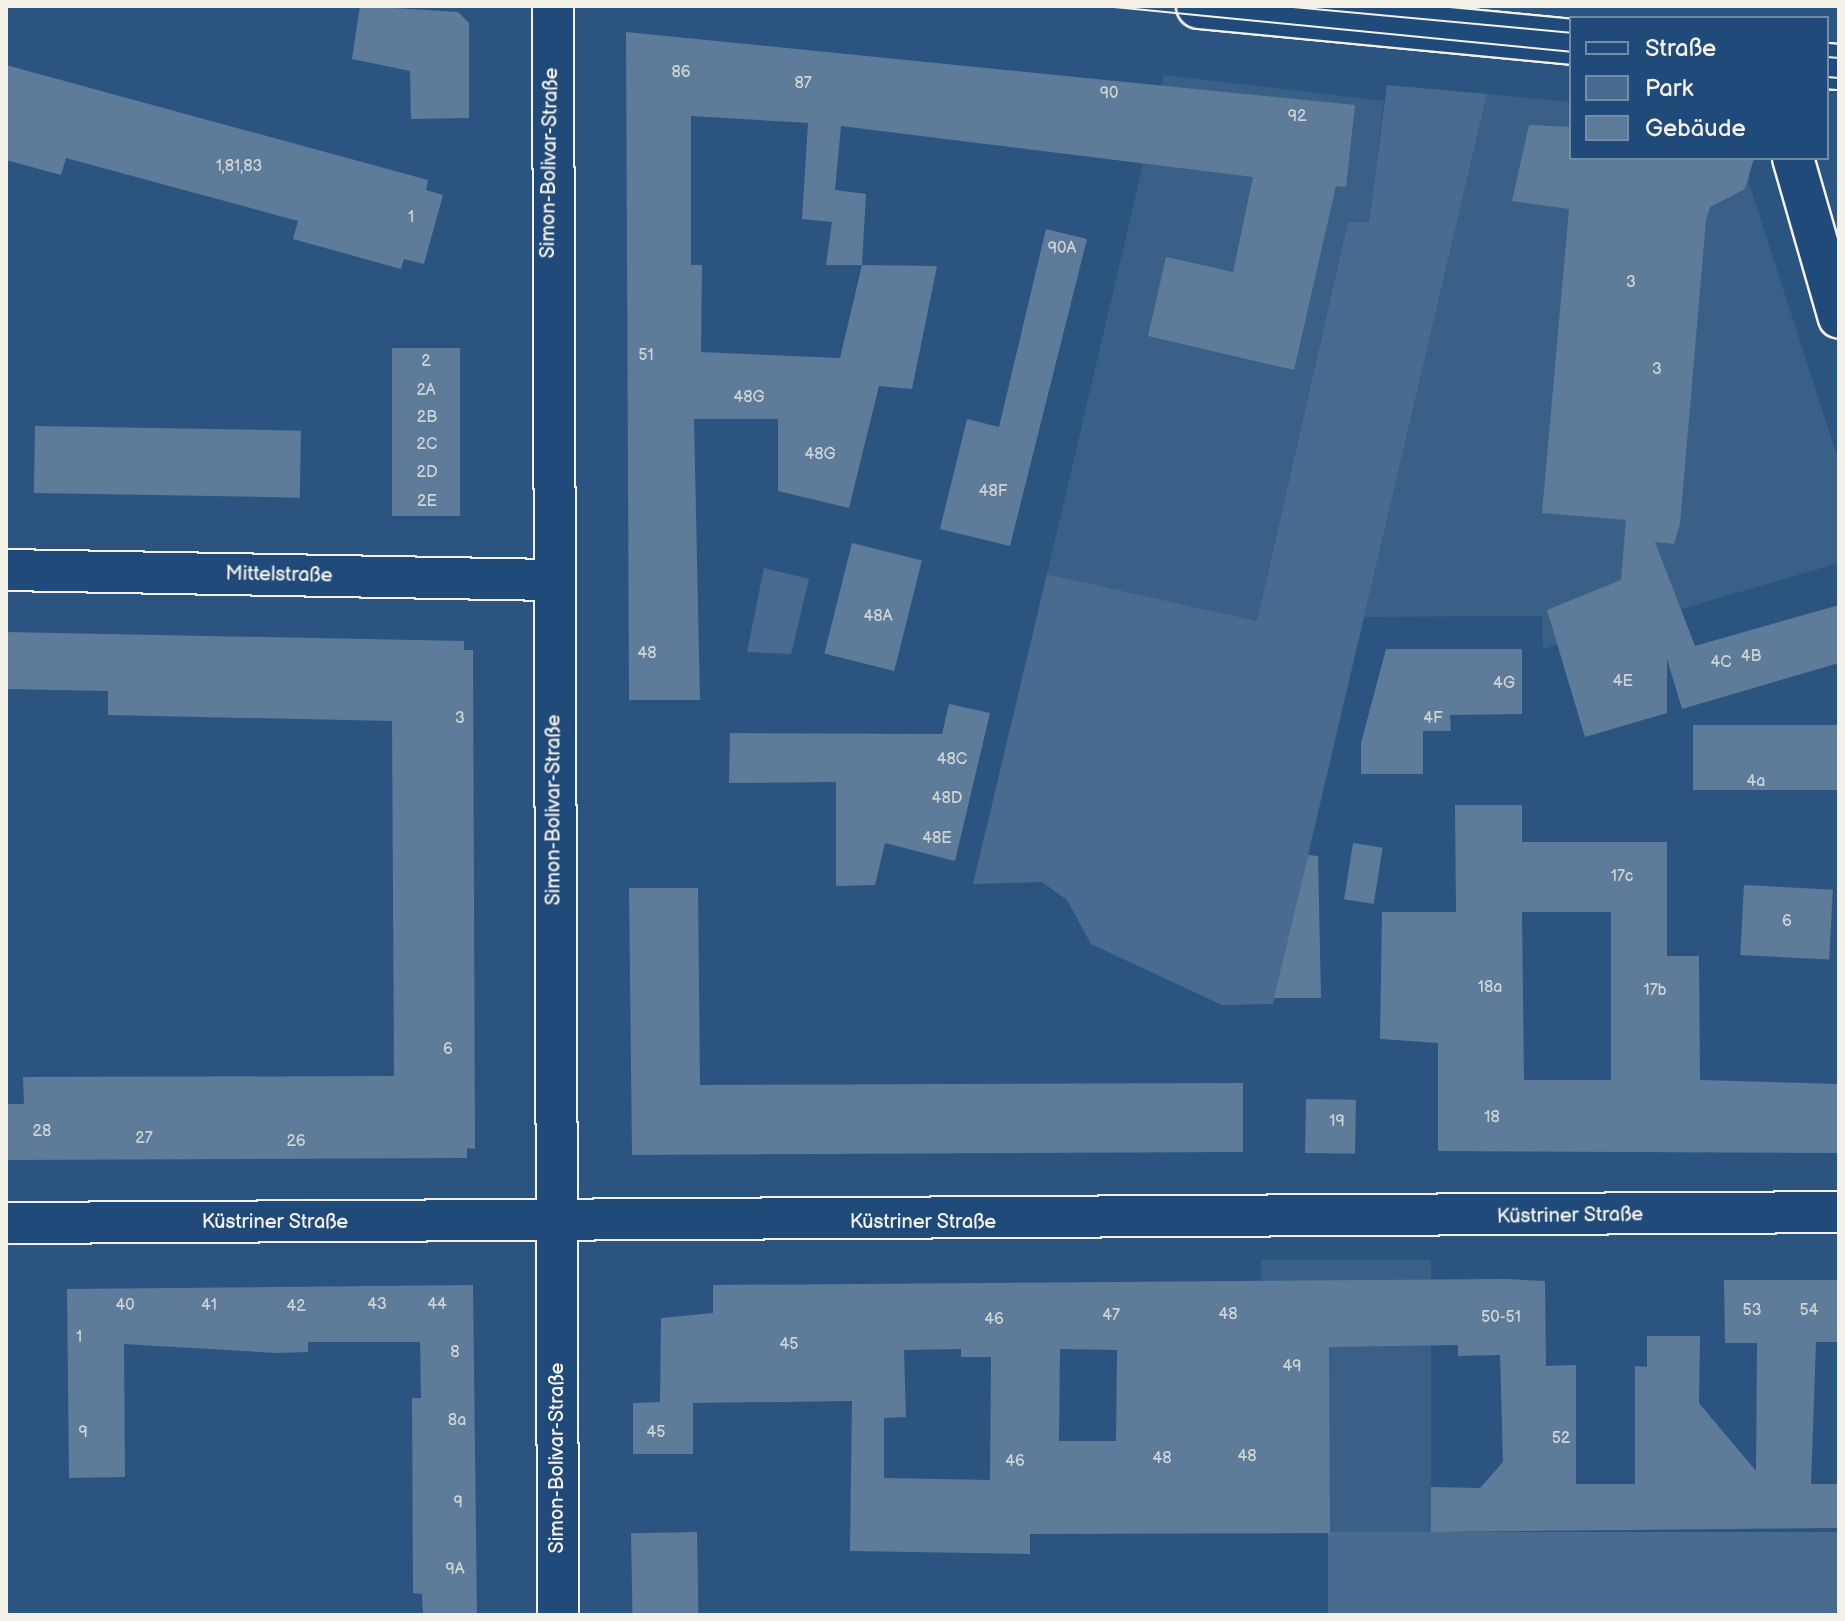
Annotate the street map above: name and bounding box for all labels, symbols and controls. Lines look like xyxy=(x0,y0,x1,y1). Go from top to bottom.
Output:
legend xyxy=(1569,16,1829,160)
text: Straße xyxy=(1645,34,1716,63)
house number: 86 xyxy=(671,63,691,83)
street label: Simon-Bolivar-Straße xyxy=(536,67,564,259)
house number: 87 xyxy=(794,74,812,94)
text: Park xyxy=(1645,74,1693,103)
house number: 90 xyxy=(1100,84,1118,104)
house number: 92 xyxy=(1288,107,1306,127)
text: Gebäude xyxy=(1645,114,1746,143)
house number: 1,81,83 xyxy=(216,157,262,177)
house number: 1 xyxy=(408,208,414,228)
house number: 90A xyxy=(1048,239,1076,259)
house number: 3 xyxy=(1626,273,1636,293)
house number: 51 xyxy=(638,346,654,366)
house number: 2 xyxy=(421,352,431,372)
house number: 3 xyxy=(1652,360,1662,380)
house number: 2A xyxy=(416,381,436,401)
house number: 48G xyxy=(733,388,765,408)
house number: 2B xyxy=(417,408,437,428)
house number: 2C xyxy=(417,435,437,455)
house number: 48G xyxy=(804,445,836,465)
house number: 2D xyxy=(416,463,438,483)
house number: 48F xyxy=(979,482,1007,502)
house number: 2E xyxy=(417,492,437,512)
street label: Mittelstraße xyxy=(225,562,333,588)
house number: 48A xyxy=(864,607,892,627)
house number: 48 xyxy=(637,644,657,664)
house number: 4B xyxy=(1741,647,1761,667)
house number: 4C xyxy=(1710,653,1732,673)
house number: 4E xyxy=(1613,672,1633,692)
house number: 4G xyxy=(1493,674,1515,694)
house number: 3 xyxy=(455,709,465,729)
house number: 4F xyxy=(1423,709,1443,729)
street label: Simon-Bolivar-Straße xyxy=(542,715,566,905)
house number: 48C xyxy=(937,750,967,770)
house number: 4a xyxy=(1747,772,1765,792)
house number: 48D xyxy=(932,789,962,809)
house number: 48E xyxy=(922,829,952,849)
house number: 17c xyxy=(1611,867,1633,887)
house number: 6 xyxy=(1782,912,1792,932)
house number: 18a xyxy=(1478,978,1502,998)
house number: 17b xyxy=(1643,981,1667,1001)
house number: 6 xyxy=(443,1040,453,1060)
house number: 18 xyxy=(1484,1108,1500,1128)
house number: 19 xyxy=(1329,1112,1345,1132)
house number: 28 xyxy=(33,1122,51,1142)
house number: 27 xyxy=(135,1129,153,1149)
house number: 26 xyxy=(286,1132,306,1152)
street label: Küstriner Straße xyxy=(1496,1203,1644,1229)
street label: Küstriner Straße xyxy=(202,1210,348,1234)
street label: Küstriner Straße xyxy=(850,1210,996,1234)
house number: 43 xyxy=(367,1295,387,1315)
house number: 44 xyxy=(427,1295,447,1315)
house number: 40 xyxy=(115,1296,135,1316)
house number: 41 xyxy=(201,1296,217,1316)
house number: 42 xyxy=(286,1297,306,1317)
house number: 53 xyxy=(1742,1301,1762,1321)
house number: 54 xyxy=(1800,1301,1818,1321)
house number: 48 xyxy=(1218,1305,1238,1325)
house number: 47 xyxy=(1102,1306,1120,1326)
house number: 50-51 xyxy=(1481,1308,1521,1328)
house number: 46 xyxy=(984,1310,1004,1330)
house number: 1 xyxy=(76,1328,82,1348)
house number: 45 xyxy=(780,1335,798,1355)
house number: 8 xyxy=(450,1343,460,1363)
house number: 49 xyxy=(1282,1357,1302,1377)
street label: Simon-Bolivar-Straße xyxy=(545,1363,569,1553)
house number: 8a xyxy=(448,1411,466,1431)
house number: 9 xyxy=(78,1423,88,1443)
house number: 45 xyxy=(647,1423,665,1443)
house number: 52 xyxy=(1552,1429,1570,1449)
house number: 48 xyxy=(1237,1447,1257,1467)
house number: 48 xyxy=(1152,1449,1172,1469)
house number: 46 xyxy=(1005,1452,1025,1472)
house number: 9 xyxy=(453,1493,463,1513)
house number: 9A xyxy=(445,1560,465,1580)

